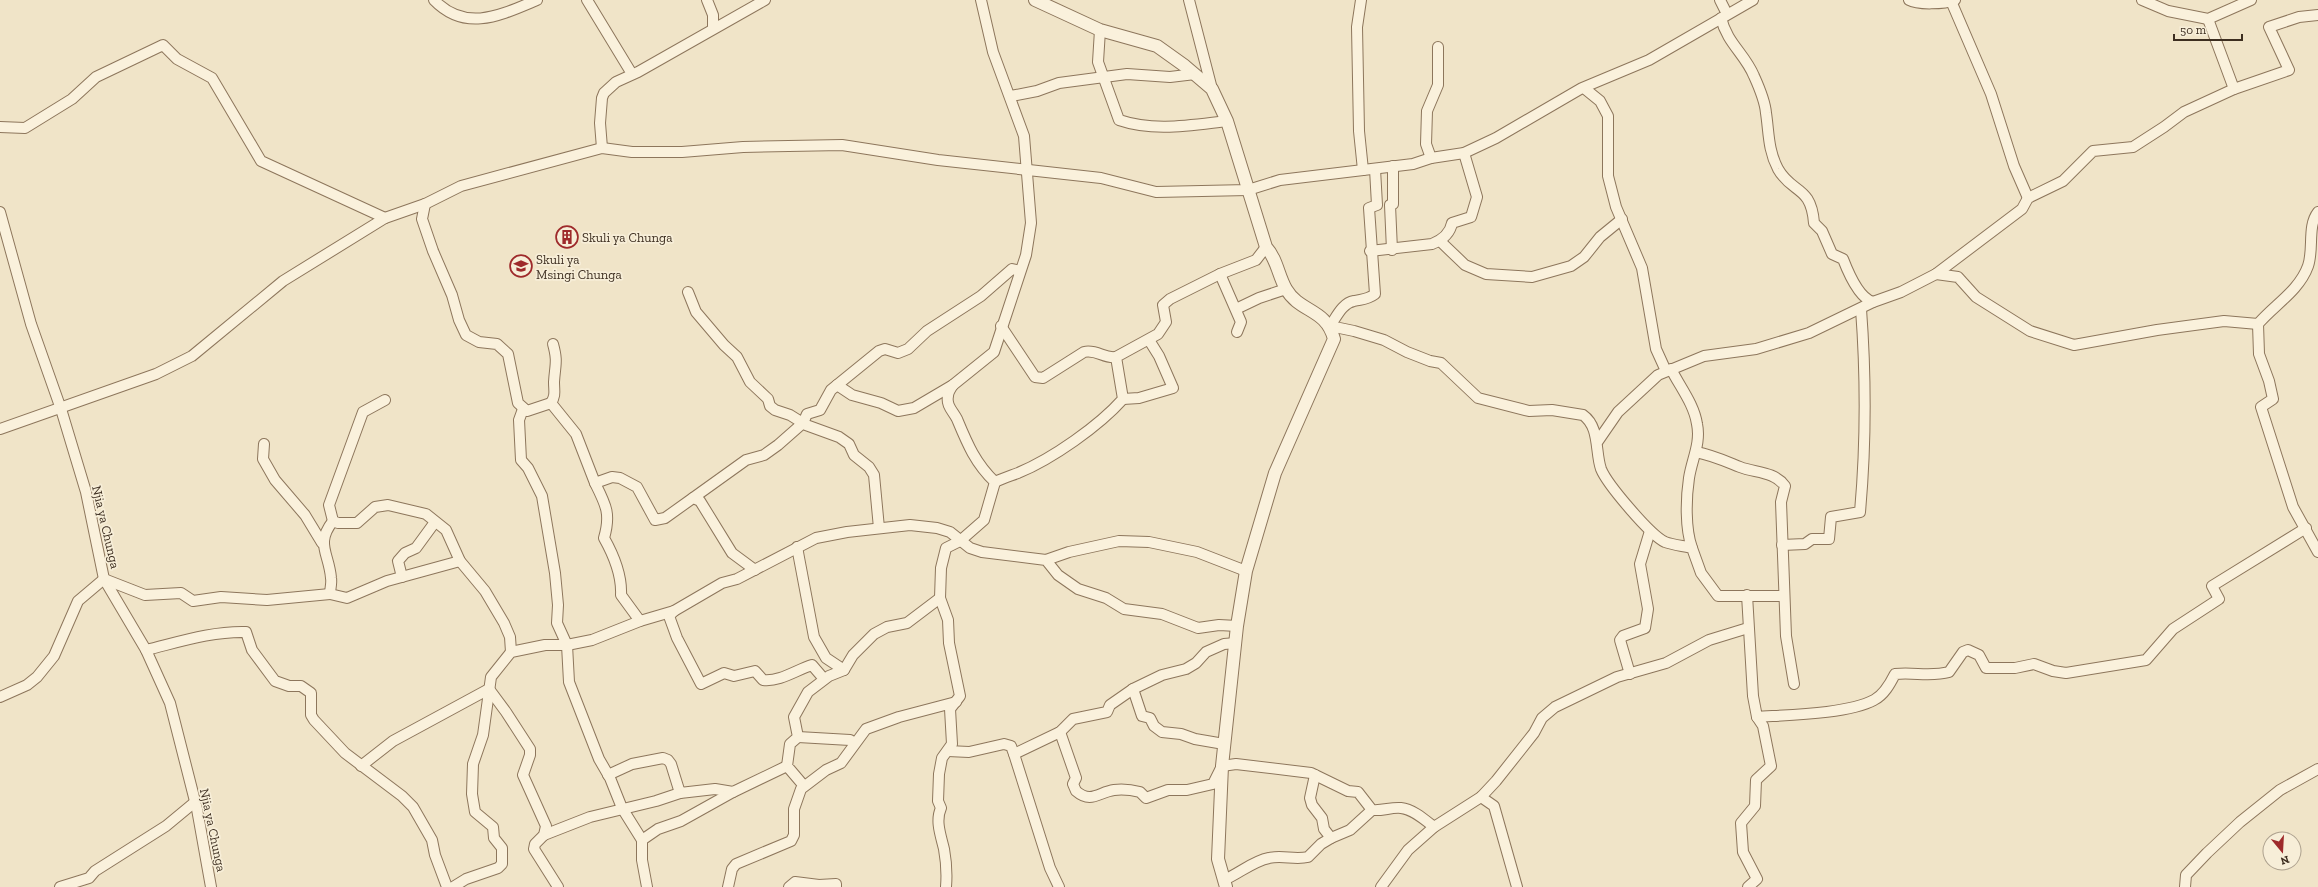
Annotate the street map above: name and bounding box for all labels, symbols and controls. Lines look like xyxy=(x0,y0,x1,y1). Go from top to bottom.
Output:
scale bar xyxy=(2174,16,2242,42)
text: 50 m xyxy=(2180,23,2207,37)
building icon: Skuli ya Chunga xyxy=(554,224,580,250)
place label: Skuli ya Chunga xyxy=(582,230,673,245)
place label: Skuli ya Msingi Chunga xyxy=(536,252,622,282)
school or university icon: Skuli ya Msingi Chunga xyxy=(508,253,534,279)
street label: Njia ya Chunga xyxy=(88,484,123,571)
street label: Njia ya Chunga xyxy=(196,787,229,874)
north arrow xyxy=(2262,831,2302,871)
text: N xyxy=(2278,853,2291,868)

